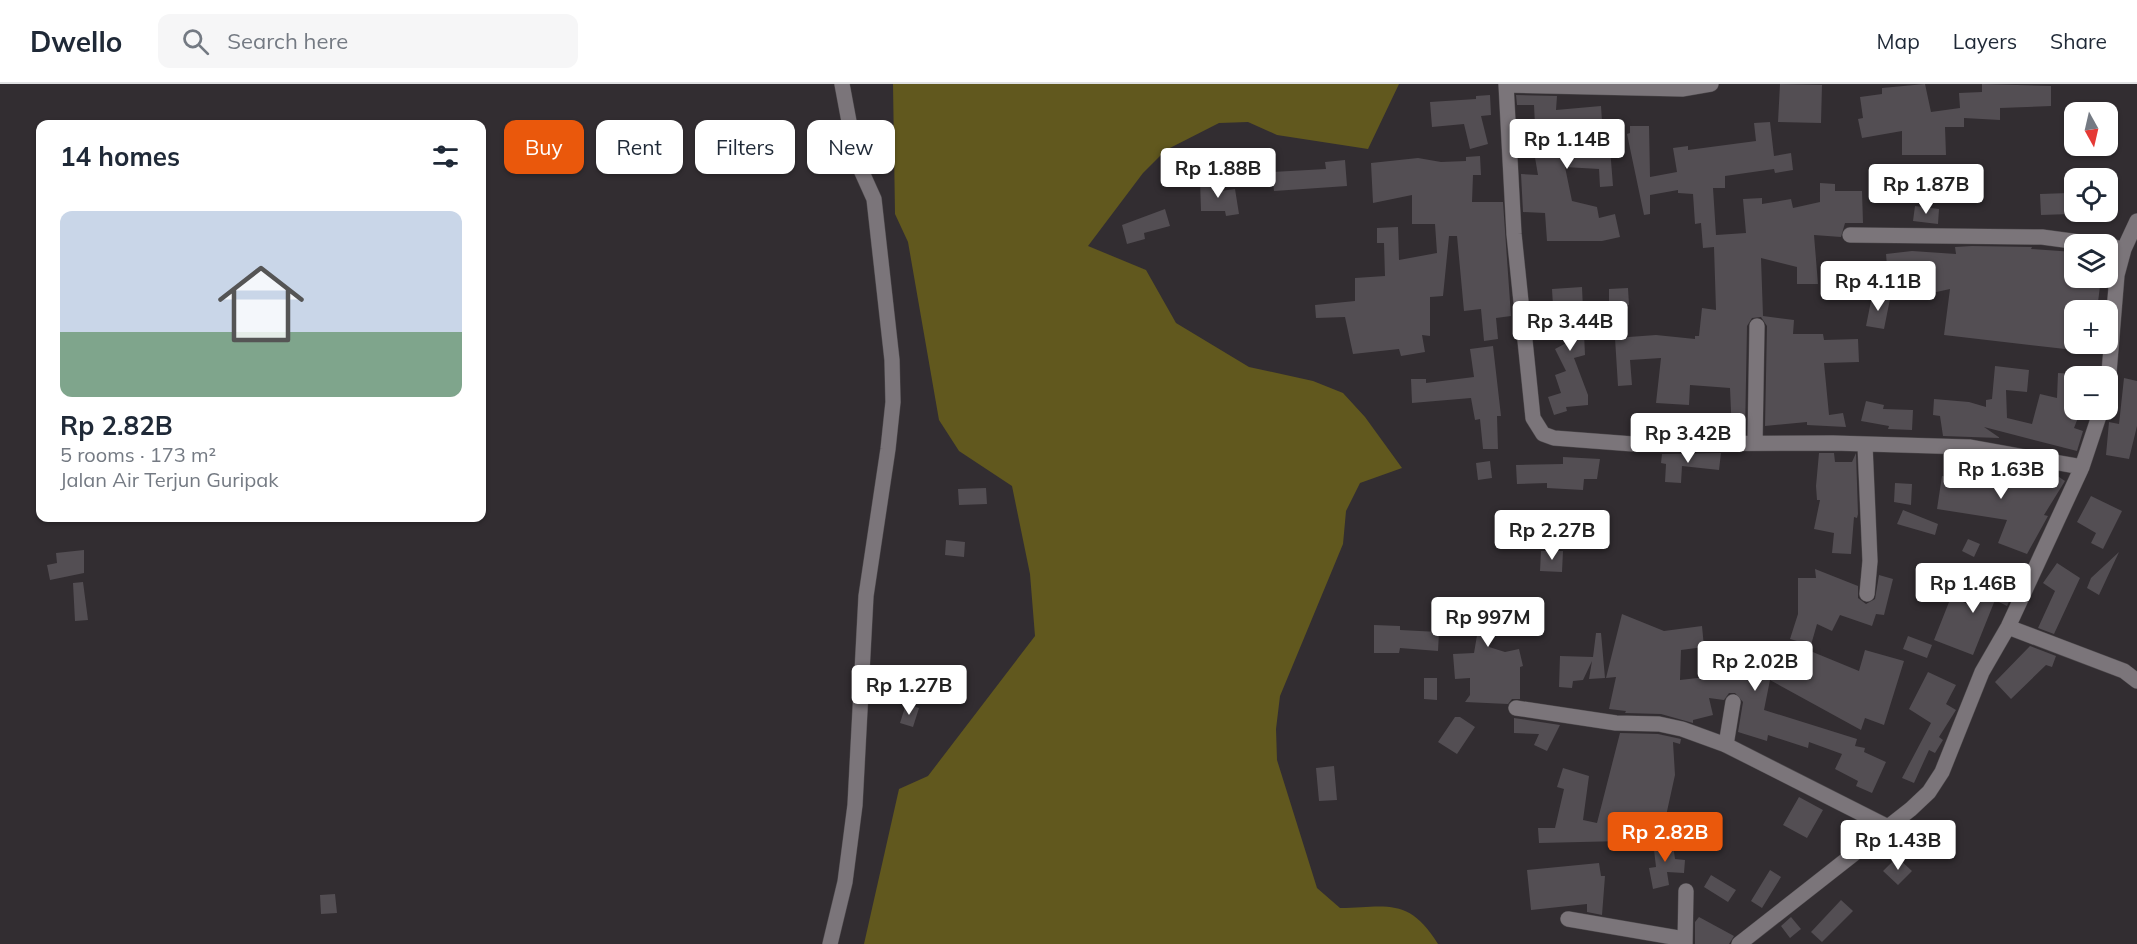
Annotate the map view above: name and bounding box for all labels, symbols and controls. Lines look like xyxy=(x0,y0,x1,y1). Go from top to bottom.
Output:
search box xyxy=(158,14,578,68)
text: Dwello xyxy=(30,24,122,59)
icon: search xyxy=(179,25,212,58)
text: Search here xyxy=(227,27,348,55)
text: Map xyxy=(1877,28,1920,54)
text: Layers xyxy=(1953,28,2017,54)
text: Share xyxy=(2050,28,2107,54)
north arrow xyxy=(2064,102,2118,156)
map controls xyxy=(2064,102,2118,420)
pin: Rp 1.14B xyxy=(1505,119,1629,170)
chip: Buy xyxy=(504,120,584,174)
chip: Rent xyxy=(596,120,683,174)
chip: Filters xyxy=(695,120,795,174)
chip: New xyxy=(807,120,895,174)
text: Rp 1.14B xyxy=(1524,126,1610,151)
text: 14 homes xyxy=(60,140,180,173)
icon: filters xyxy=(429,140,462,173)
pin: Rp 1.88B xyxy=(1156,148,1280,199)
text: Rp 1.88B xyxy=(1175,155,1261,180)
pin: Rp 1.87B xyxy=(1864,164,1988,215)
button: locate xyxy=(2064,168,2118,222)
text: Rp 1.87B xyxy=(1883,171,1969,196)
button: layers xyxy=(2064,234,2118,288)
icon: home xyxy=(207,250,315,358)
pin: Rp 4.11B xyxy=(1816,261,1940,312)
text: Rp 4.11B xyxy=(1835,268,1921,293)
button: + xyxy=(2064,300,2118,354)
pin: Rp 3.44B xyxy=(1508,301,1632,352)
text: Rp 3.44B xyxy=(1527,308,1613,333)
button: − xyxy=(2064,366,2118,420)
text: Rp 2.82B xyxy=(60,409,173,442)
pin: Rp 3.42B xyxy=(1626,413,1750,464)
text: Rp 3.42B xyxy=(1645,420,1731,445)
text: 5 rooms · 173 m² xyxy=(60,442,216,467)
pin: Rp 1.63B xyxy=(1939,449,2063,500)
text: Rp 1.63B xyxy=(1958,456,2044,481)
text: Jalan Air Terjun Guripak xyxy=(60,467,279,492)
pin: Rp 2.27B xyxy=(1490,510,1614,561)
text: Rp 2.27B xyxy=(1509,517,1595,542)
pin: Rp 1.46B xyxy=(1911,563,2035,614)
text: Rp 1.46B xyxy=(1930,570,2016,595)
pin: Rp 997M xyxy=(1433,597,1543,648)
text: Rp 997M xyxy=(1445,604,1531,629)
pin: Rp 2.02B xyxy=(1693,641,1817,692)
text: Rp 2.02B xyxy=(1712,648,1798,673)
pin: Rp 1.27B xyxy=(847,665,971,716)
text: Rp 1.27B xyxy=(866,672,952,697)
pin: Rp 2.82B xyxy=(1603,812,1727,863)
text: Rp 2.82B xyxy=(1622,819,1708,844)
pin: Rp 1.43B xyxy=(1836,820,1960,871)
text: Rp 1.43B xyxy=(1855,827,1941,852)

